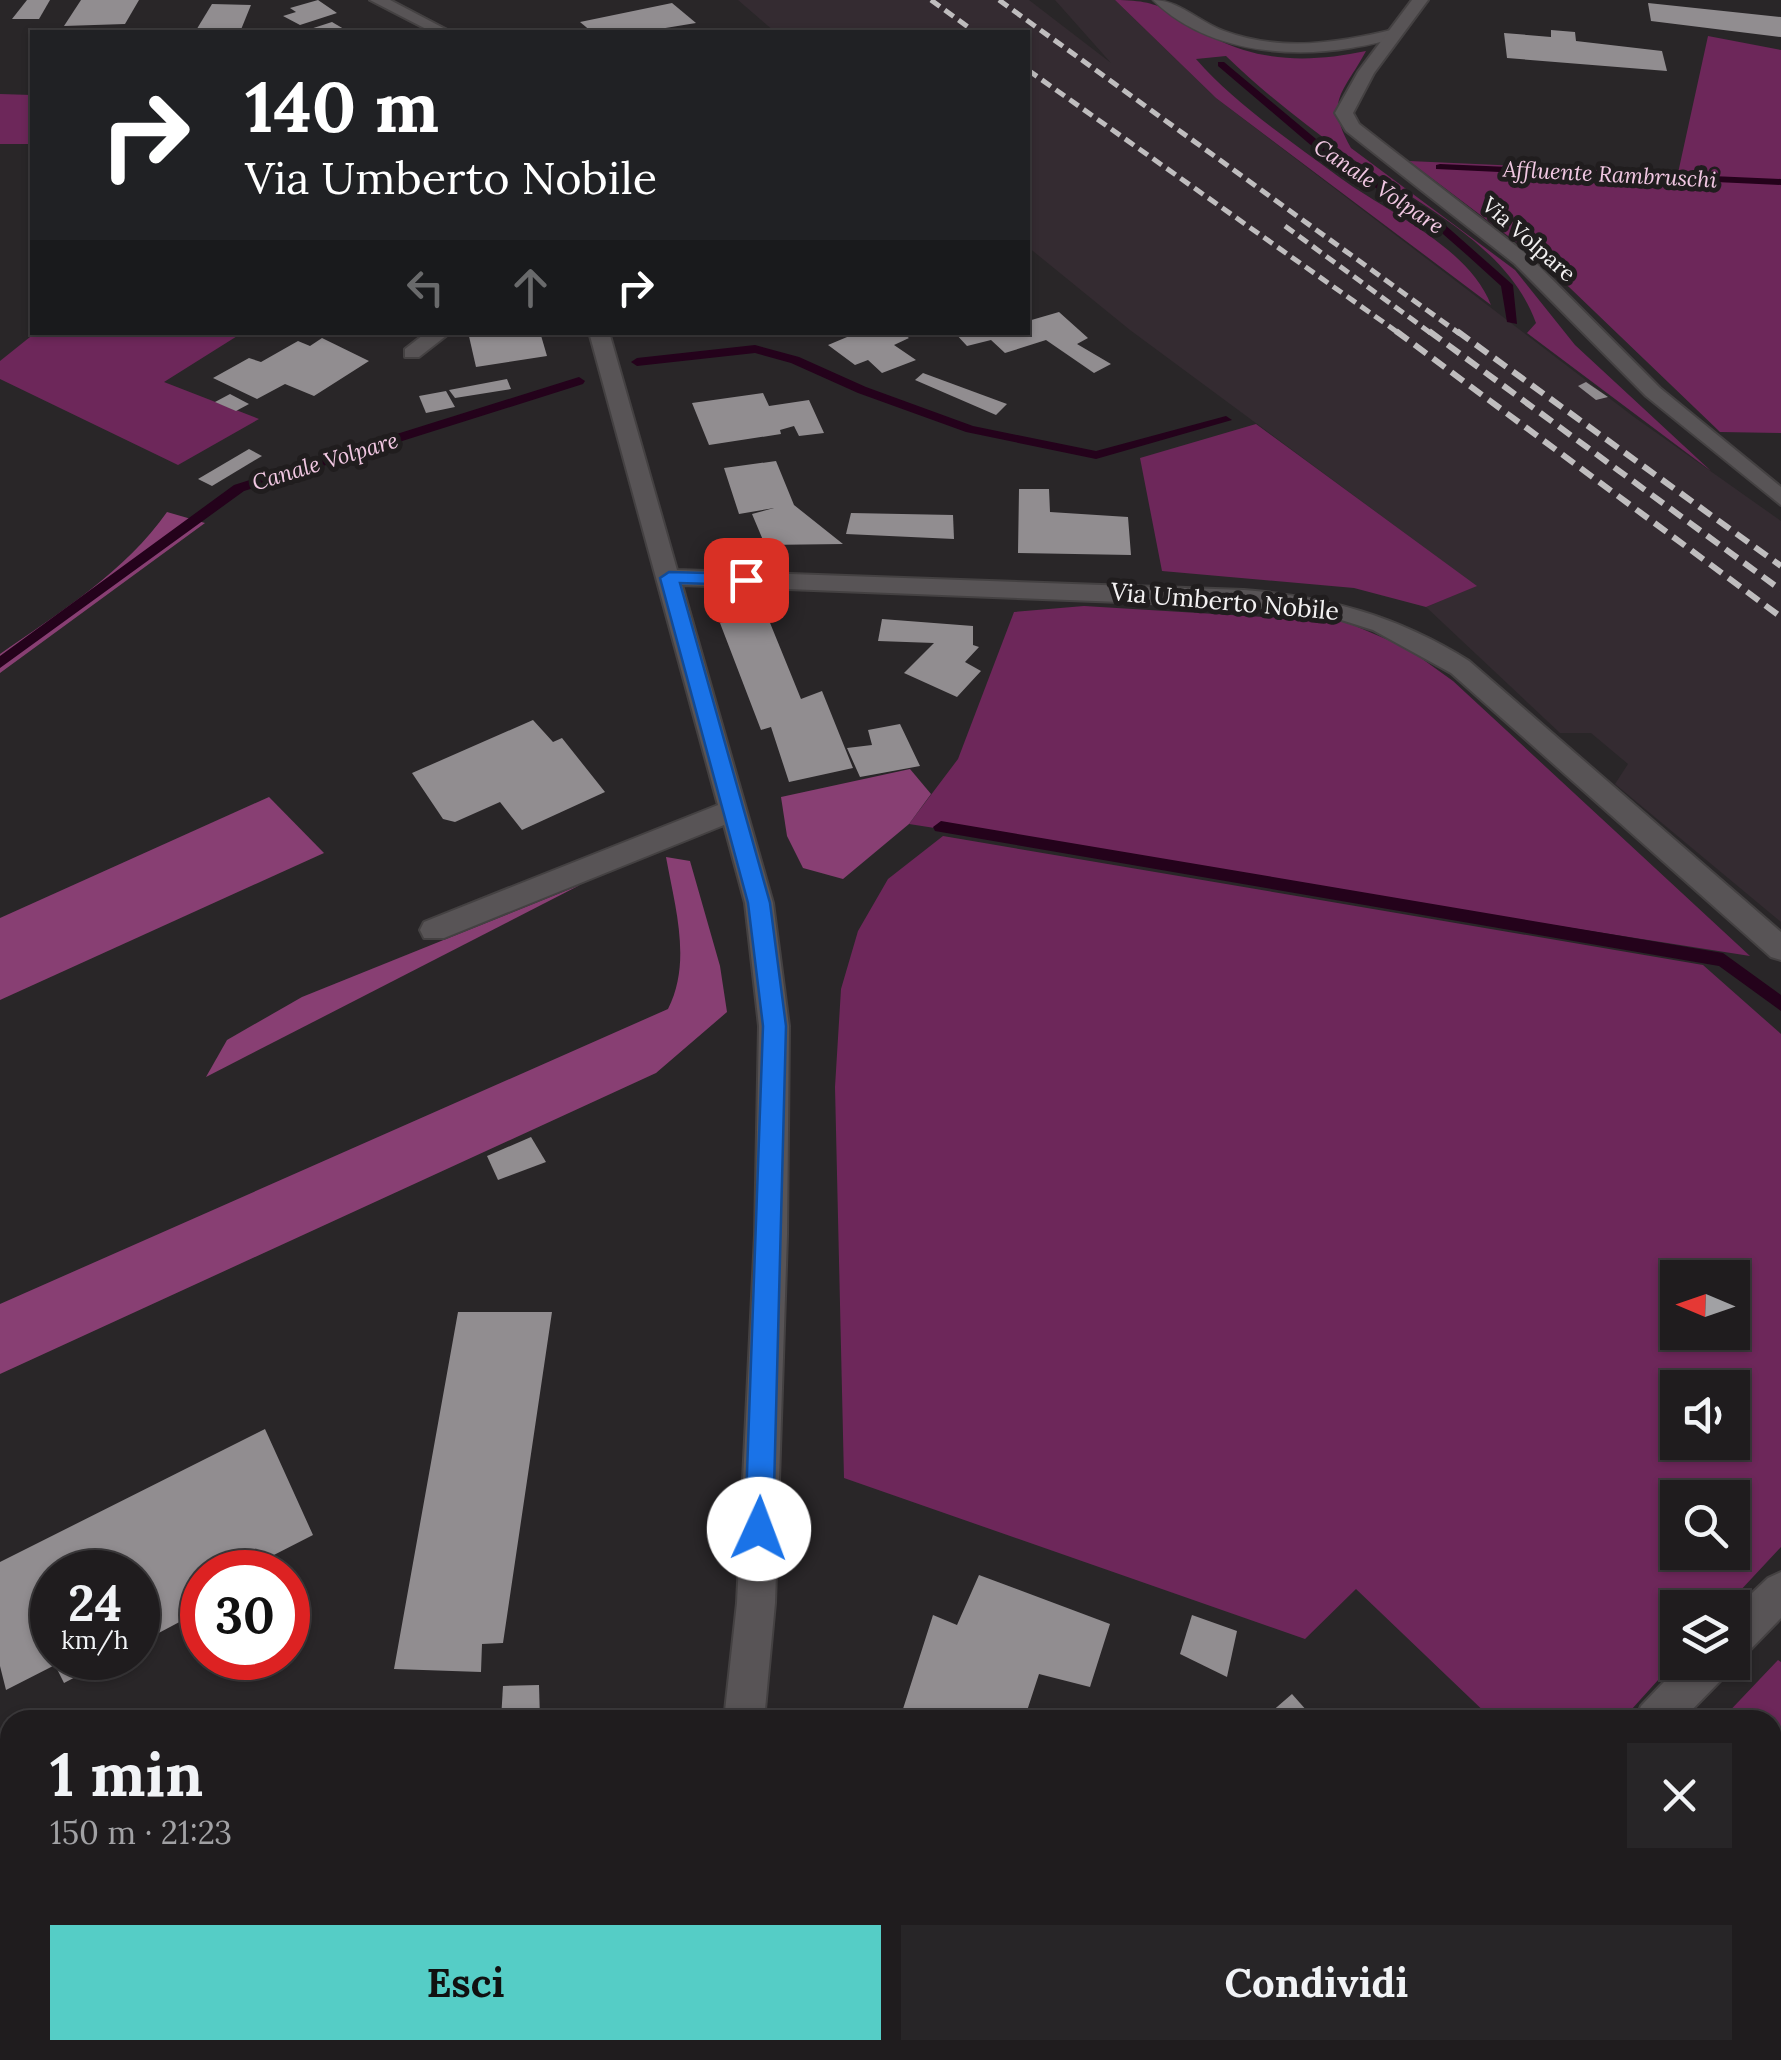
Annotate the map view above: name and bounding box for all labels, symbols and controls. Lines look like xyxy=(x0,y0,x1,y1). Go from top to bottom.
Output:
text: 140 m xyxy=(245,62,439,151)
icon: right xyxy=(80,70,210,200)
water label: Canale Volpare xyxy=(1309,132,1449,240)
text: Via Umberto Nobile xyxy=(245,149,657,206)
water label: Affluente Rambruschi xyxy=(1501,154,1718,194)
street label: Via Volpare xyxy=(1475,190,1582,287)
icon: left xyxy=(398,260,453,315)
icon: ahead xyxy=(503,260,558,315)
icon: right xyxy=(608,260,663,315)
water label: Canale Volpare xyxy=(249,426,401,496)
pin xyxy=(704,538,789,623)
icon: arrive xyxy=(719,553,774,608)
street label: Via Umberto Nobile xyxy=(1109,575,1340,627)
north arrow xyxy=(1660,1260,1750,1350)
map controls xyxy=(1660,1260,1750,1680)
button: sound xyxy=(1660,1370,1750,1460)
position arrow xyxy=(707,1477,811,1581)
button: search xyxy=(1660,1480,1750,1570)
speed limit sign: 30 xyxy=(180,1550,310,1680)
text: 24 xyxy=(68,1571,122,1635)
button: layers xyxy=(1660,1590,1750,1680)
text: km/h xyxy=(61,1624,129,1656)
text: 1 min xyxy=(50,1736,203,1812)
button: close xyxy=(1627,1743,1732,1848)
text: 150 m · 21:23 xyxy=(50,1812,232,1853)
button: Esci xyxy=(50,1925,881,2040)
button: Condividi xyxy=(901,1925,1732,2040)

